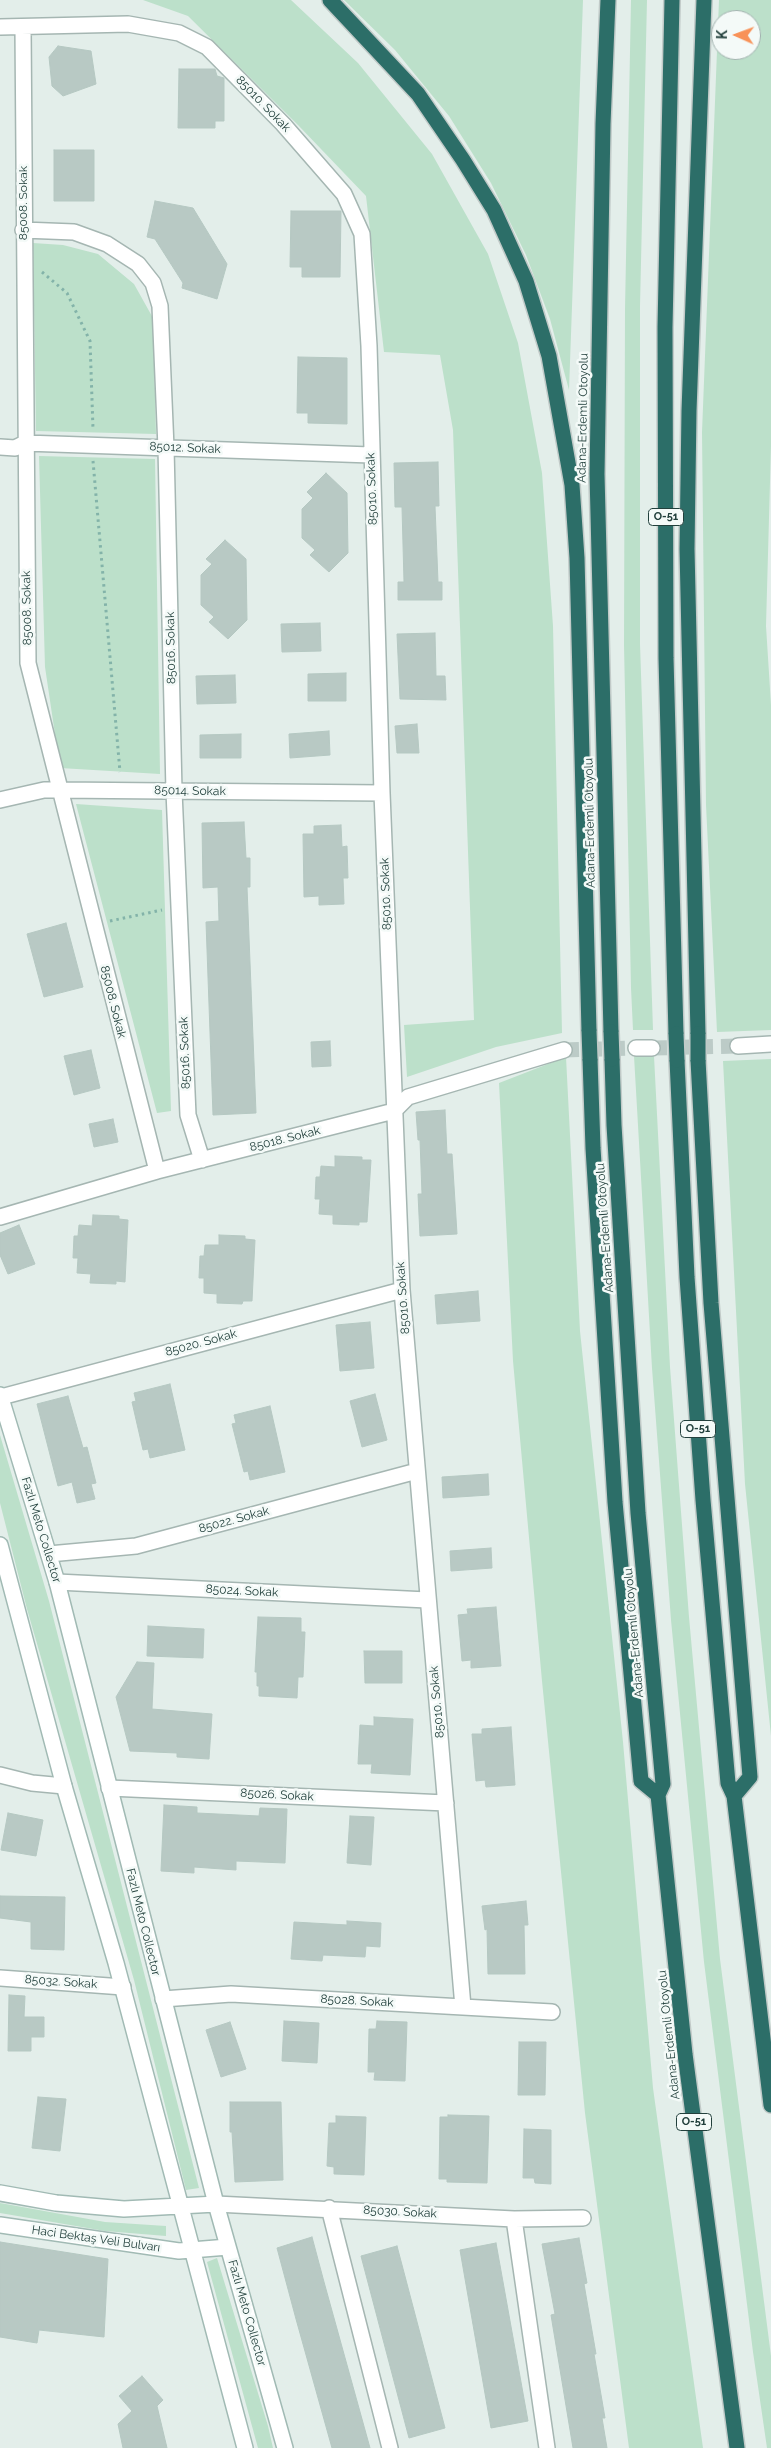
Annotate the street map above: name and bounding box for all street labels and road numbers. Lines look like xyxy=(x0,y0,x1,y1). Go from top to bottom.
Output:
street label: 85010. Sokak xyxy=(233,73,293,135)
street label: 85008. Sokak xyxy=(16,166,30,240)
street label: Adana-Erdemli Otoyolu xyxy=(575,353,591,483)
street label: 85012. Sokak xyxy=(149,440,221,456)
street label: 85010. Sokak xyxy=(364,453,380,525)
road number: O-51 xyxy=(648,508,684,526)
street label: 85008. Sokak xyxy=(19,571,35,645)
street label: 85016. Sokak xyxy=(163,612,179,684)
street label: Adana-Erdemli Otoyolu xyxy=(582,758,598,888)
street label: 85014. Sokak xyxy=(154,783,226,799)
street label: 85010. Sokak xyxy=(378,858,394,930)
street label: 85008. Sokak xyxy=(97,964,129,1040)
street label: 85016. Sokak xyxy=(177,1017,193,1089)
street label: 85018. Sokak xyxy=(248,1123,322,1155)
street label: Adana-Erdemli Otoyolu xyxy=(593,1163,617,1293)
street label: 85010. Sokak xyxy=(393,1261,413,1335)
street label: 85020. Sokak xyxy=(164,1327,238,1359)
road number: O-51 xyxy=(680,1420,716,1438)
street label: Fazlı Meto Collector xyxy=(18,1475,64,1585)
street label: 85022. Sokak xyxy=(197,1504,271,1536)
street label: Adana-Erdemli Otoyolu xyxy=(621,1568,647,1698)
street label: 85024. Sokak xyxy=(205,1582,279,1600)
street label: 85010. Sokak xyxy=(427,1665,447,1739)
street label: 85026. Sokak xyxy=(240,1786,314,1804)
street label: Fazlı Meto Collector xyxy=(123,1867,163,1977)
street label: Adana-Erdemli Otoyolu xyxy=(655,1970,683,2100)
street label: 85032. Sokak xyxy=(24,1972,98,1992)
street label: 85028. Sokak xyxy=(320,1992,394,2010)
road number: O-51 xyxy=(676,2114,712,2130)
street label: 85030. Sokak xyxy=(363,2203,437,2221)
street label: Haci Bektaş Veli Bulvarı xyxy=(31,2223,161,2255)
street label: Fazlı Meto Collector xyxy=(225,2258,269,2368)

